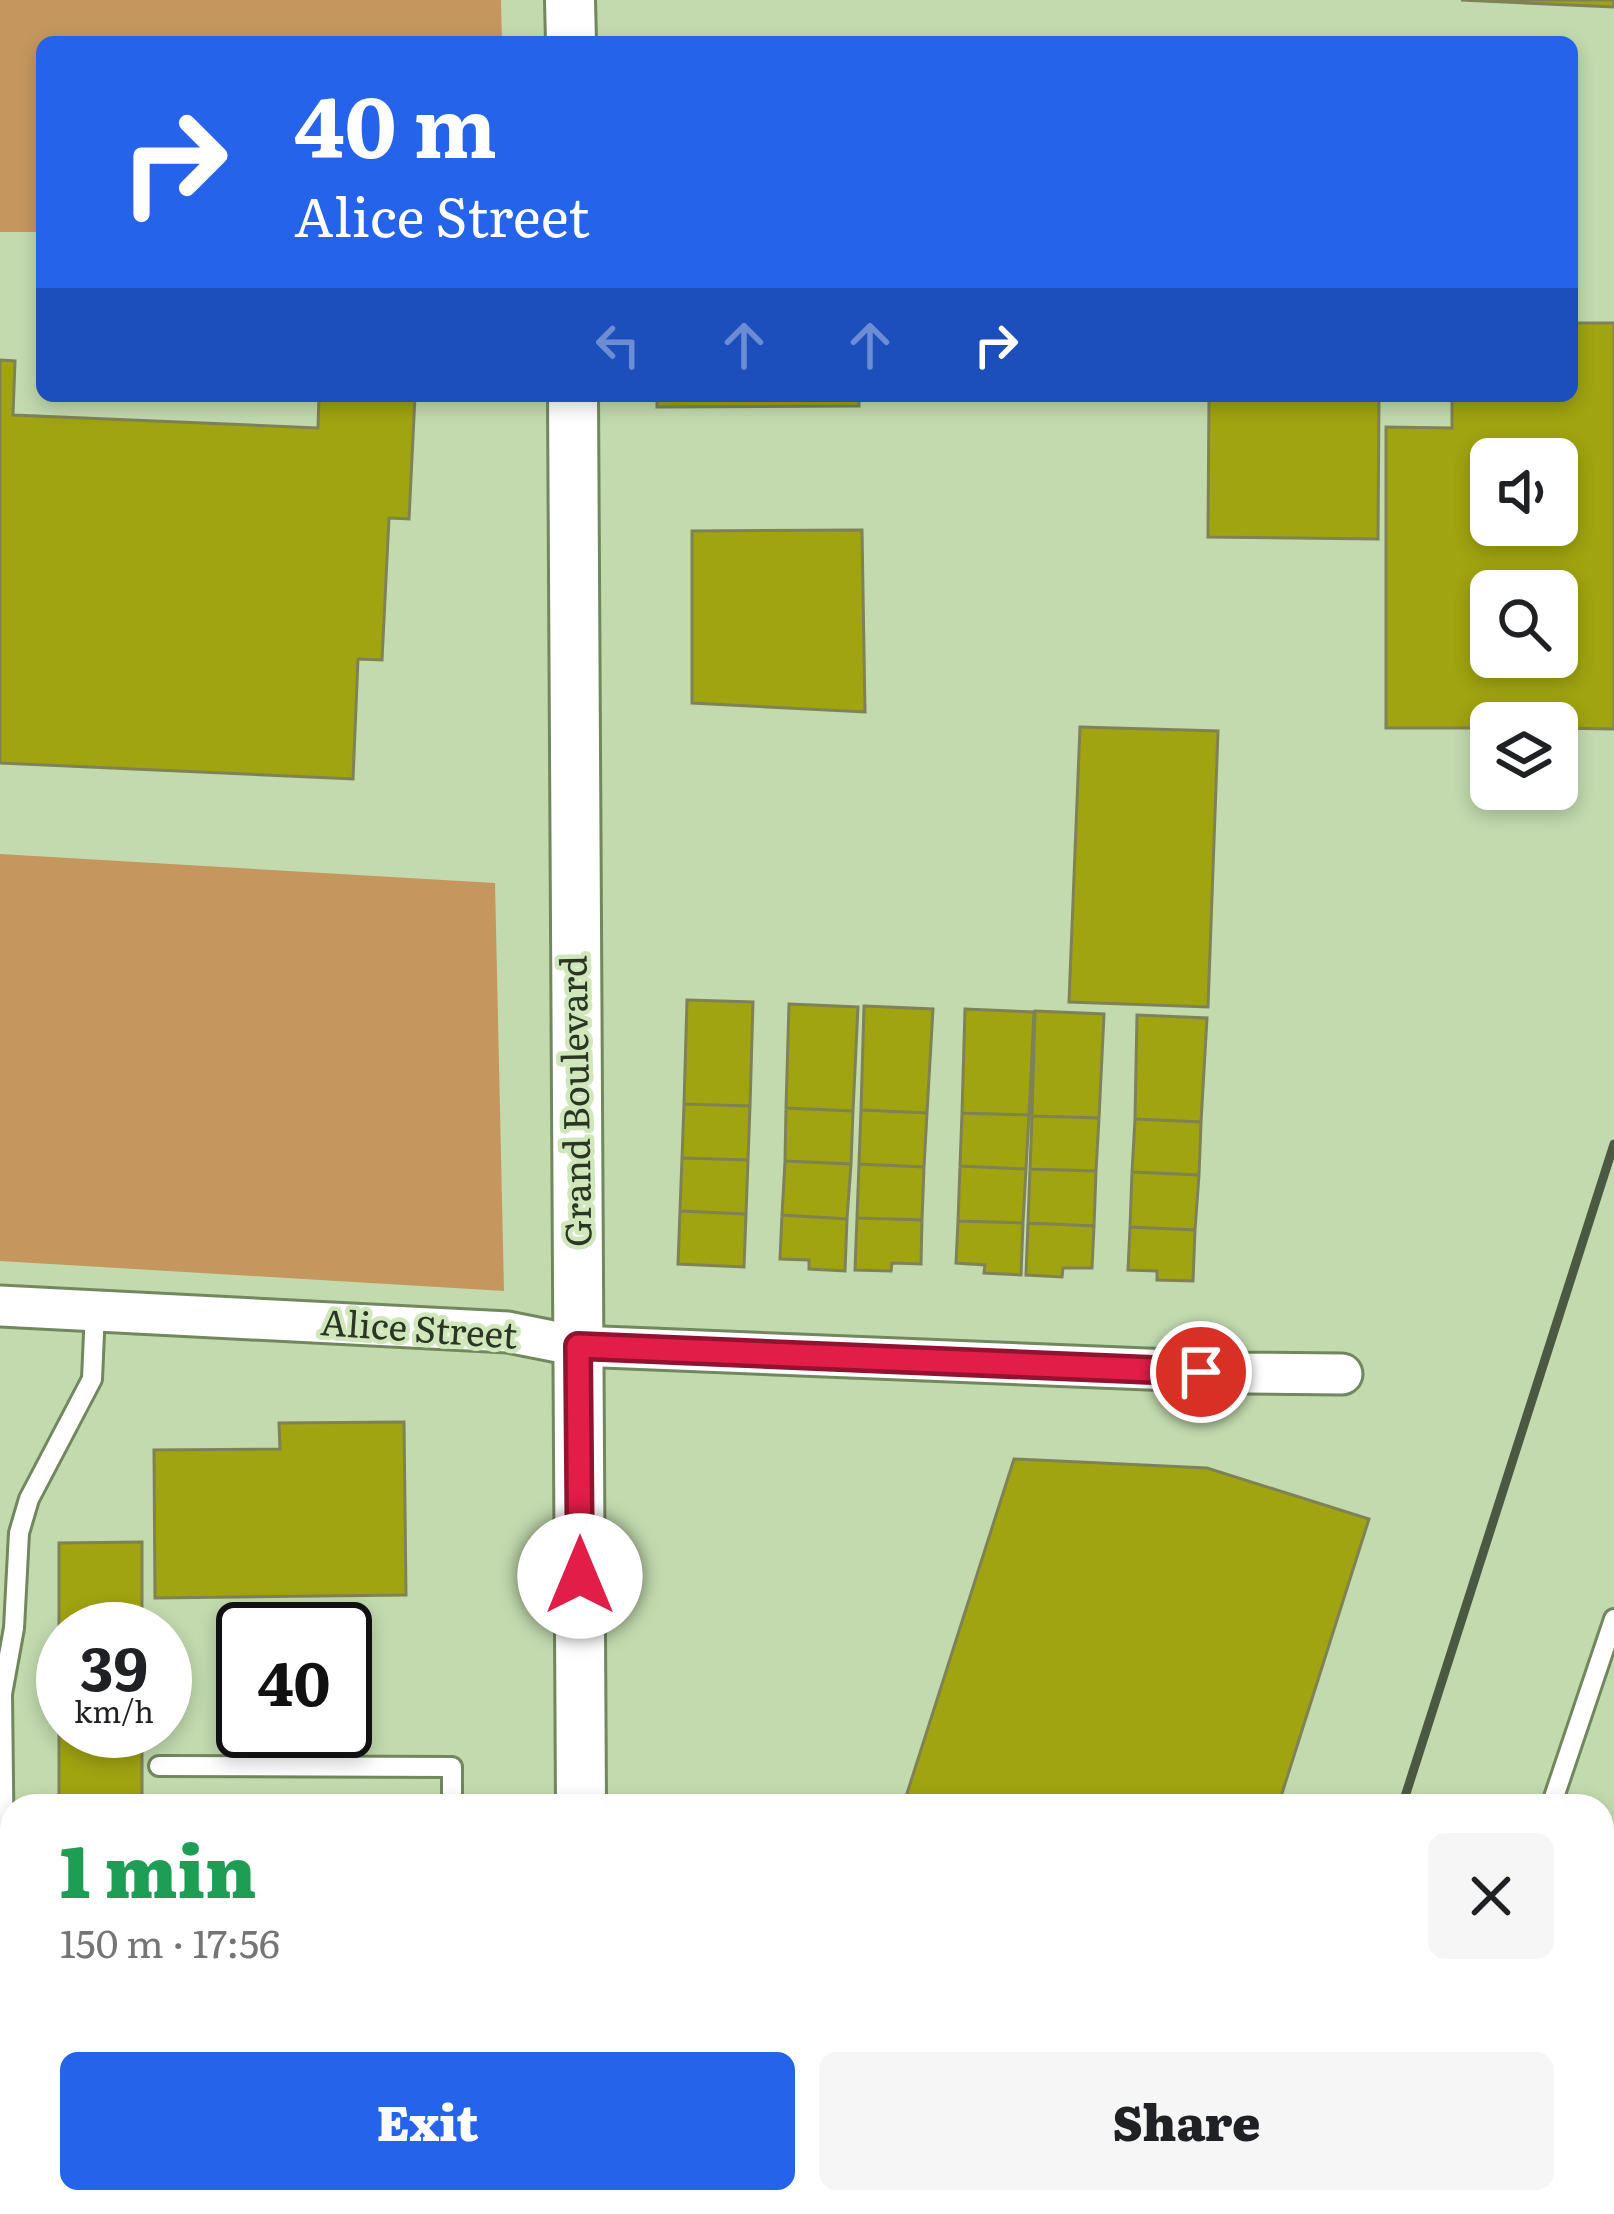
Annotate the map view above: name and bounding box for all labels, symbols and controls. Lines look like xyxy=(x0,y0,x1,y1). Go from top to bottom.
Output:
text: 40 m xyxy=(294,59,497,184)
icon: right xyxy=(96,84,252,240)
text: Alice Street xyxy=(294,173,590,254)
icon: left xyxy=(585,312,651,378)
icon: ahead xyxy=(711,312,777,378)
icon: ahead xyxy=(837,312,903,378)
icon: right xyxy=(963,312,1029,378)
map controls xyxy=(1470,438,1578,810)
button: sound xyxy=(1470,438,1578,546)
button: search xyxy=(1470,570,1578,678)
button: layers xyxy=(1470,702,1578,810)
street label: Grand Boulevard xyxy=(544,955,603,1247)
street label: Alice Street xyxy=(319,1293,520,1360)
pin xyxy=(1150,1321,1252,1423)
icon: arrive xyxy=(1168,1339,1234,1405)
position arrow xyxy=(517,1513,643,1639)
speed limit sign: 40 xyxy=(216,1602,372,1758)
text: 39 xyxy=(80,1620,148,1709)
text: km/h xyxy=(74,1688,154,1732)
text: 1 min xyxy=(60,1813,256,1920)
button: close xyxy=(1428,1833,1554,1959)
text: 150 m · 17:56 xyxy=(60,1912,280,1970)
button: Exit xyxy=(60,2052,795,2190)
button: Share xyxy=(819,2052,1554,2190)

